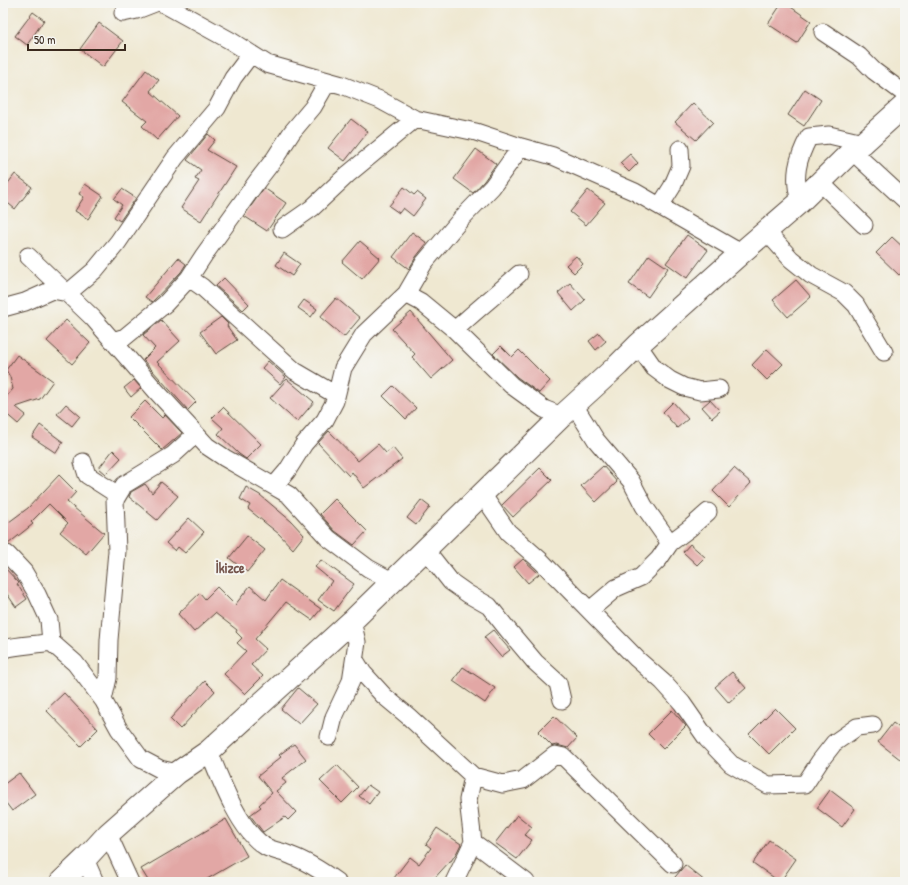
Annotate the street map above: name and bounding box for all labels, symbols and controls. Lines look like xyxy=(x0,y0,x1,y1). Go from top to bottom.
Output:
scale bar xyxy=(28,26,125,52)
text: 50 m xyxy=(34,31,55,48)
district label: İkizce xyxy=(215,558,245,577)

